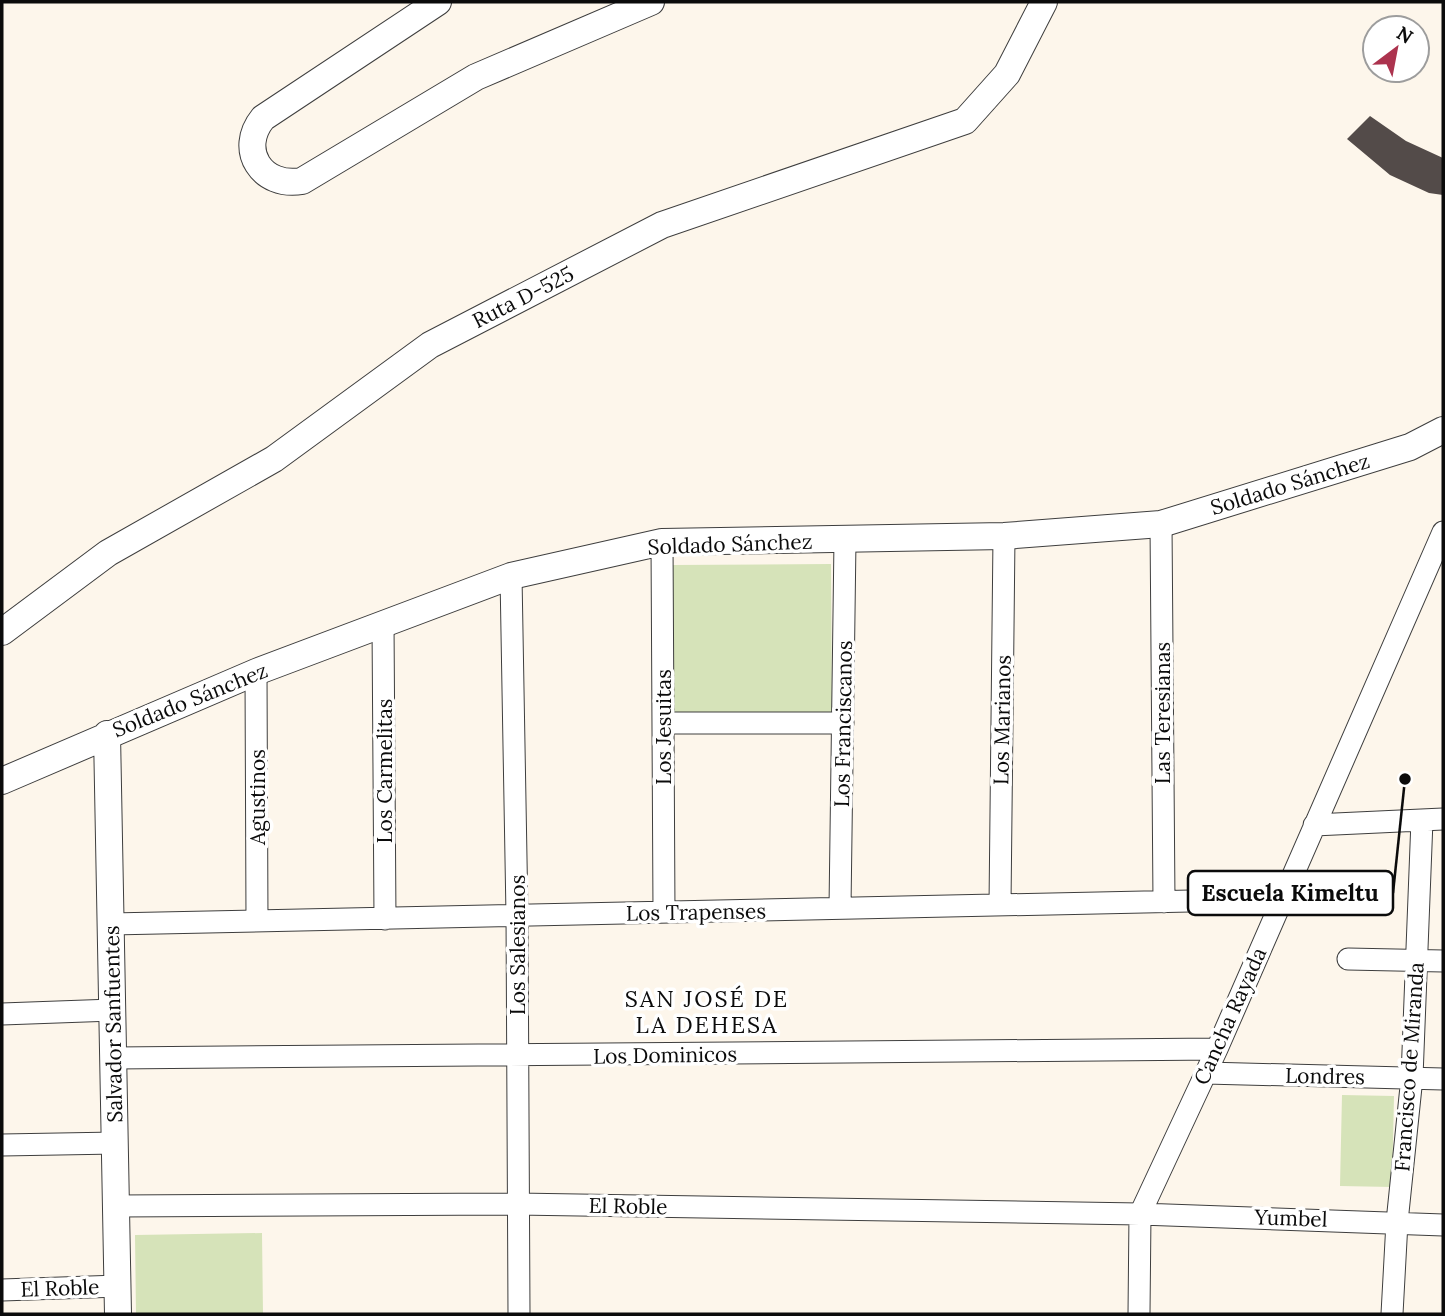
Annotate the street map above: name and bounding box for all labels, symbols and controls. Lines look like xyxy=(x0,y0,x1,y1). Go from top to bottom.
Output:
north arrow xyxy=(1361,14,1431,84)
text: N xyxy=(1392,21,1418,49)
street label: Ruta D-525 xyxy=(468,260,578,334)
street label: Soldado Sánchez xyxy=(1207,447,1373,521)
street label: Soldado Sánchez xyxy=(647,528,813,560)
street label: Los Franciscanos xyxy=(828,640,858,808)
street label: Las Teresianas xyxy=(1149,642,1176,784)
street label: Los Marianos xyxy=(987,655,1017,785)
street label: Soldado Sánchez xyxy=(108,657,272,743)
street label: Los Jesuitas xyxy=(650,669,677,785)
street label: Los Carmelitas xyxy=(371,698,398,844)
street label: Agustinos xyxy=(244,749,271,846)
callout: Escuela Kimeltu xyxy=(1188,871,1393,915)
street label: Los Salesianos xyxy=(504,875,531,1015)
text: Escuela Kimeltu xyxy=(1201,878,1379,907)
street label: Los Trapenses xyxy=(626,897,766,927)
street label: Salvador Sanfuentes xyxy=(98,925,128,1123)
street label: Cancha Rayada xyxy=(1188,943,1272,1089)
street label: Francisco de Miranda xyxy=(1388,961,1430,1173)
district label: SAN JOSÉ DE LA DEHESA xyxy=(625,984,789,1039)
street label: Los Dominicos xyxy=(593,1040,737,1070)
street label: Londres xyxy=(1285,1062,1365,1090)
street label: El Roble xyxy=(588,1192,668,1220)
street label: Yumbel xyxy=(1253,1203,1328,1233)
street label: El Roble xyxy=(20,1273,100,1303)

